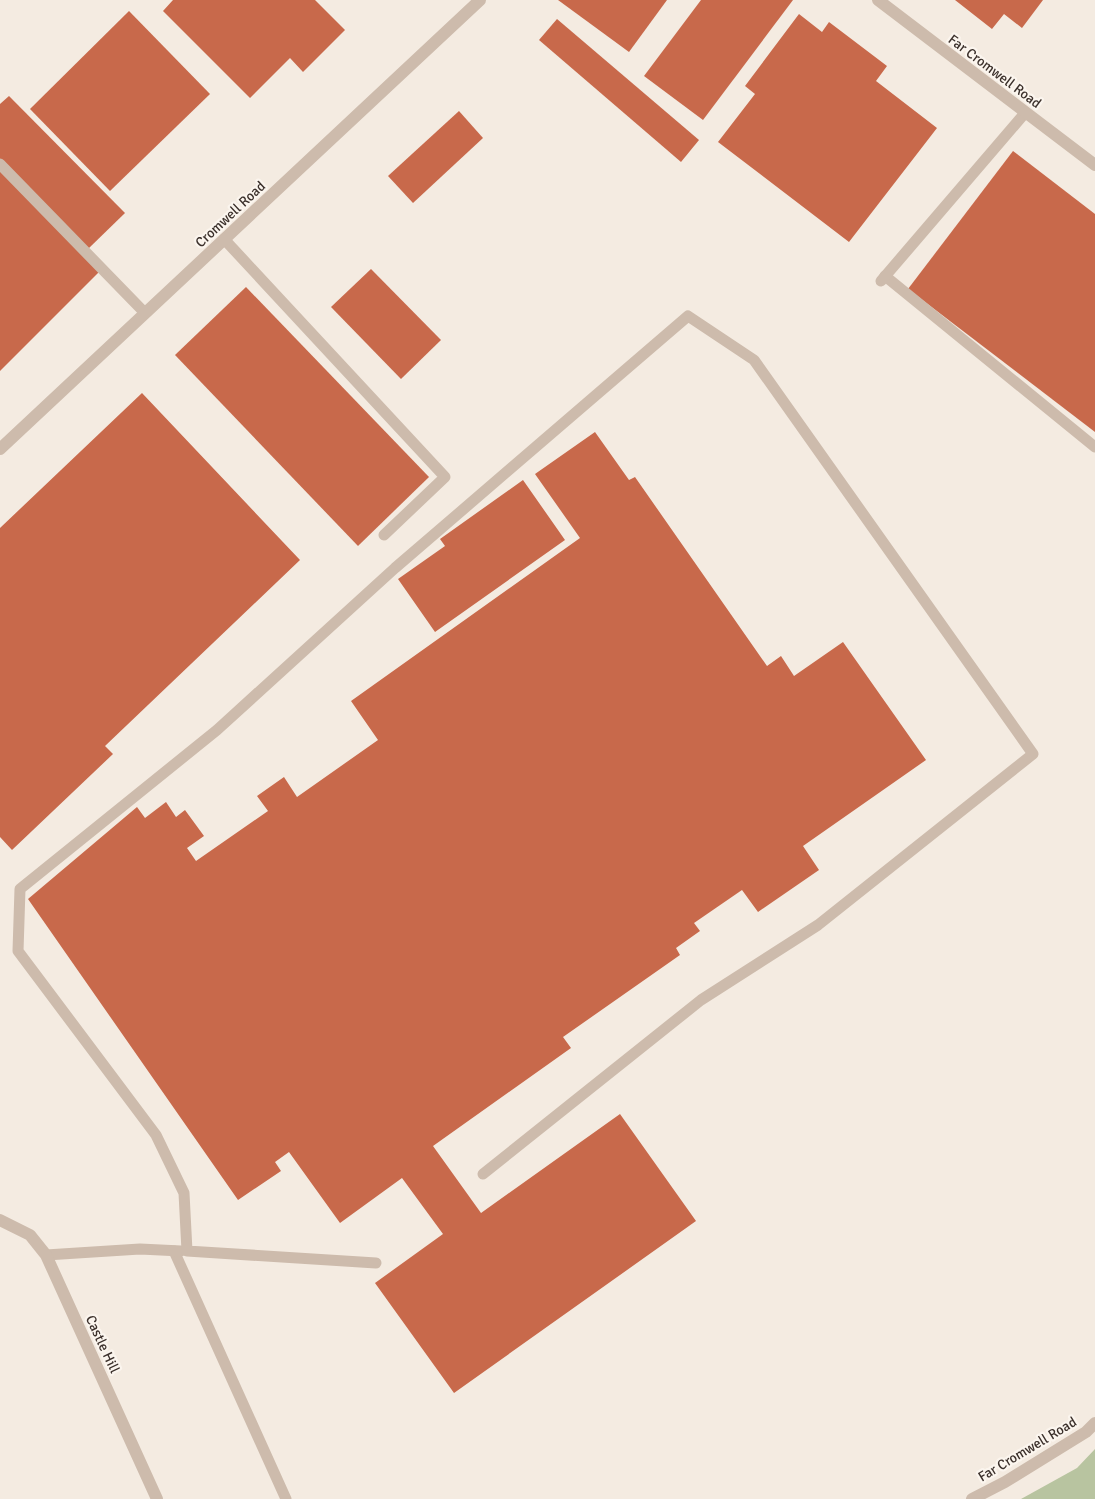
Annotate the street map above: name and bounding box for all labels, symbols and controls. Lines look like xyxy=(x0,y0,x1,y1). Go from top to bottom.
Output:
street label: Far Cromwell Road xyxy=(945,31,1044,112)
street label: Cromwell Road xyxy=(192,178,269,251)
street label: Castle Hill xyxy=(82,1313,123,1376)
street label: Far Cromwell Road xyxy=(975,1413,1080,1486)

